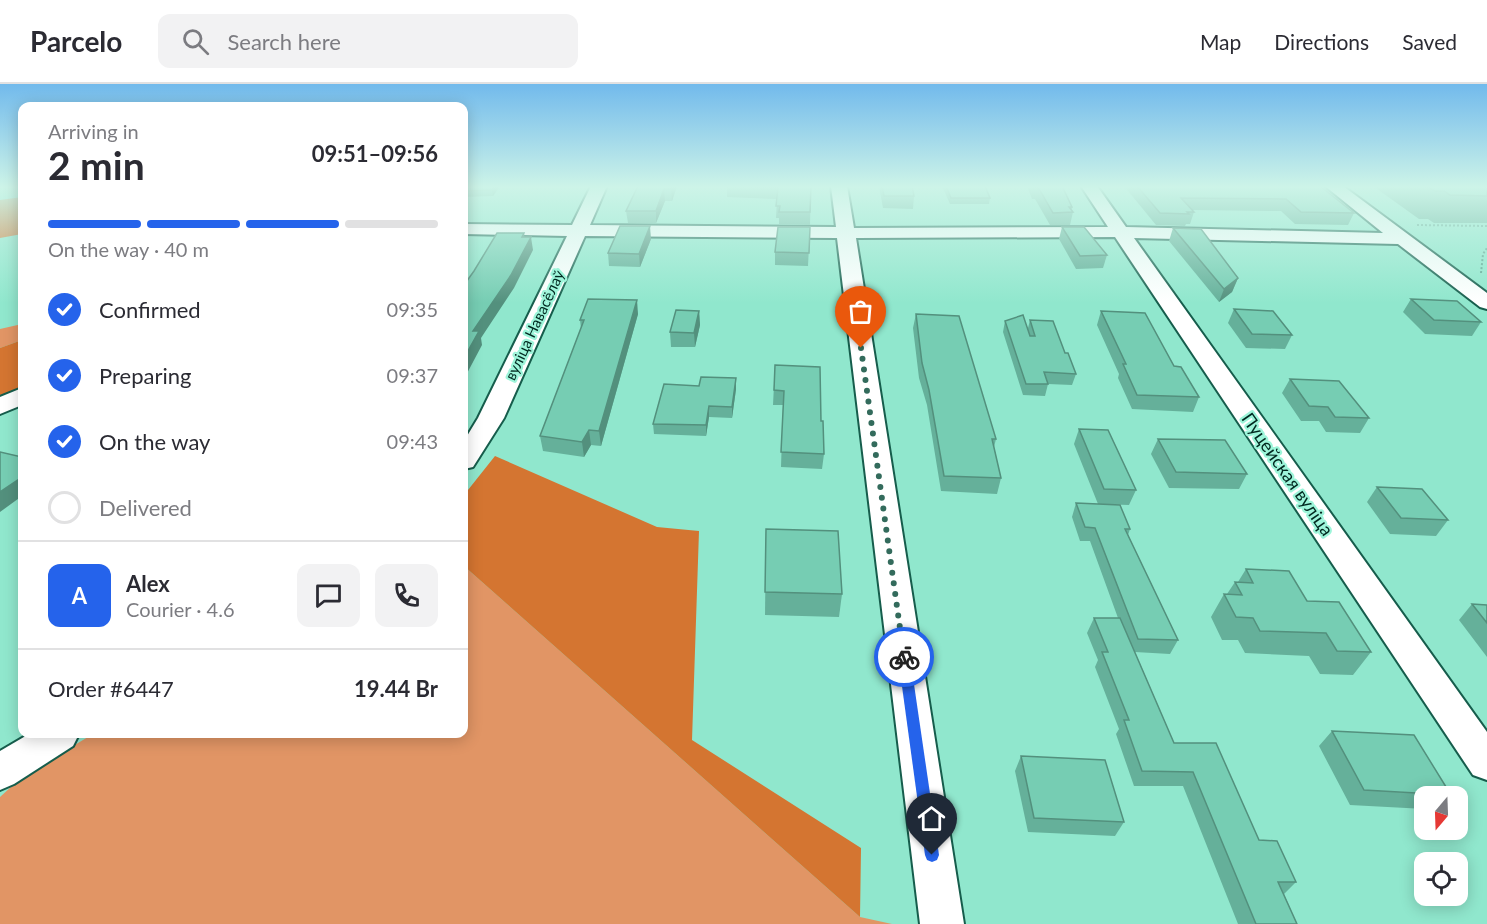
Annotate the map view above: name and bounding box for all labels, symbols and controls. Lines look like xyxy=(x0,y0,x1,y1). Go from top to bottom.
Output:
search box xyxy=(158,14,578,68)
text: Parcelo xyxy=(30,24,122,58)
icon: search xyxy=(179,25,212,58)
text: Search here xyxy=(227,28,341,55)
text: Map xyxy=(1200,29,1241,54)
text: Directions xyxy=(1274,29,1369,54)
text: Saved xyxy=(1402,29,1457,54)
text: Arriving in xyxy=(48,119,139,143)
text: 09:51–09:56 xyxy=(312,140,438,167)
text: 2 min xyxy=(48,142,145,188)
text: On the way · 40 m xyxy=(48,237,209,261)
street label: вуліца Навасёлаў xyxy=(501,267,567,383)
pin xyxy=(835,286,886,348)
icon: check xyxy=(48,293,81,326)
icon: bag xyxy=(844,295,877,328)
text: Confirmed xyxy=(99,296,201,323)
text: 09:35 xyxy=(387,297,438,321)
icon: check xyxy=(48,359,81,392)
text: Preparing xyxy=(99,362,191,389)
text: 09:37 xyxy=(387,363,438,387)
street label: Пуцейская вуліца xyxy=(1237,408,1339,540)
icon: check xyxy=(48,425,81,458)
text: On the way xyxy=(99,428,210,455)
text: 09:43 xyxy=(387,429,438,453)
text: Delivered xyxy=(99,494,192,521)
button: chat xyxy=(297,564,360,627)
button: phone xyxy=(375,564,438,627)
text: Alex xyxy=(126,570,170,597)
text: A xyxy=(72,582,87,609)
text: Courier · 4.6 xyxy=(126,597,235,621)
courier xyxy=(874,627,934,687)
icon: bike xyxy=(888,641,921,674)
text: Order #6447 xyxy=(48,675,174,702)
text: 19.44 Br xyxy=(354,675,438,702)
north arrow xyxy=(1414,786,1468,840)
map controls xyxy=(1414,786,1468,906)
pin xyxy=(906,793,957,855)
icon: home xyxy=(915,802,948,835)
button: locate xyxy=(1414,852,1468,906)

